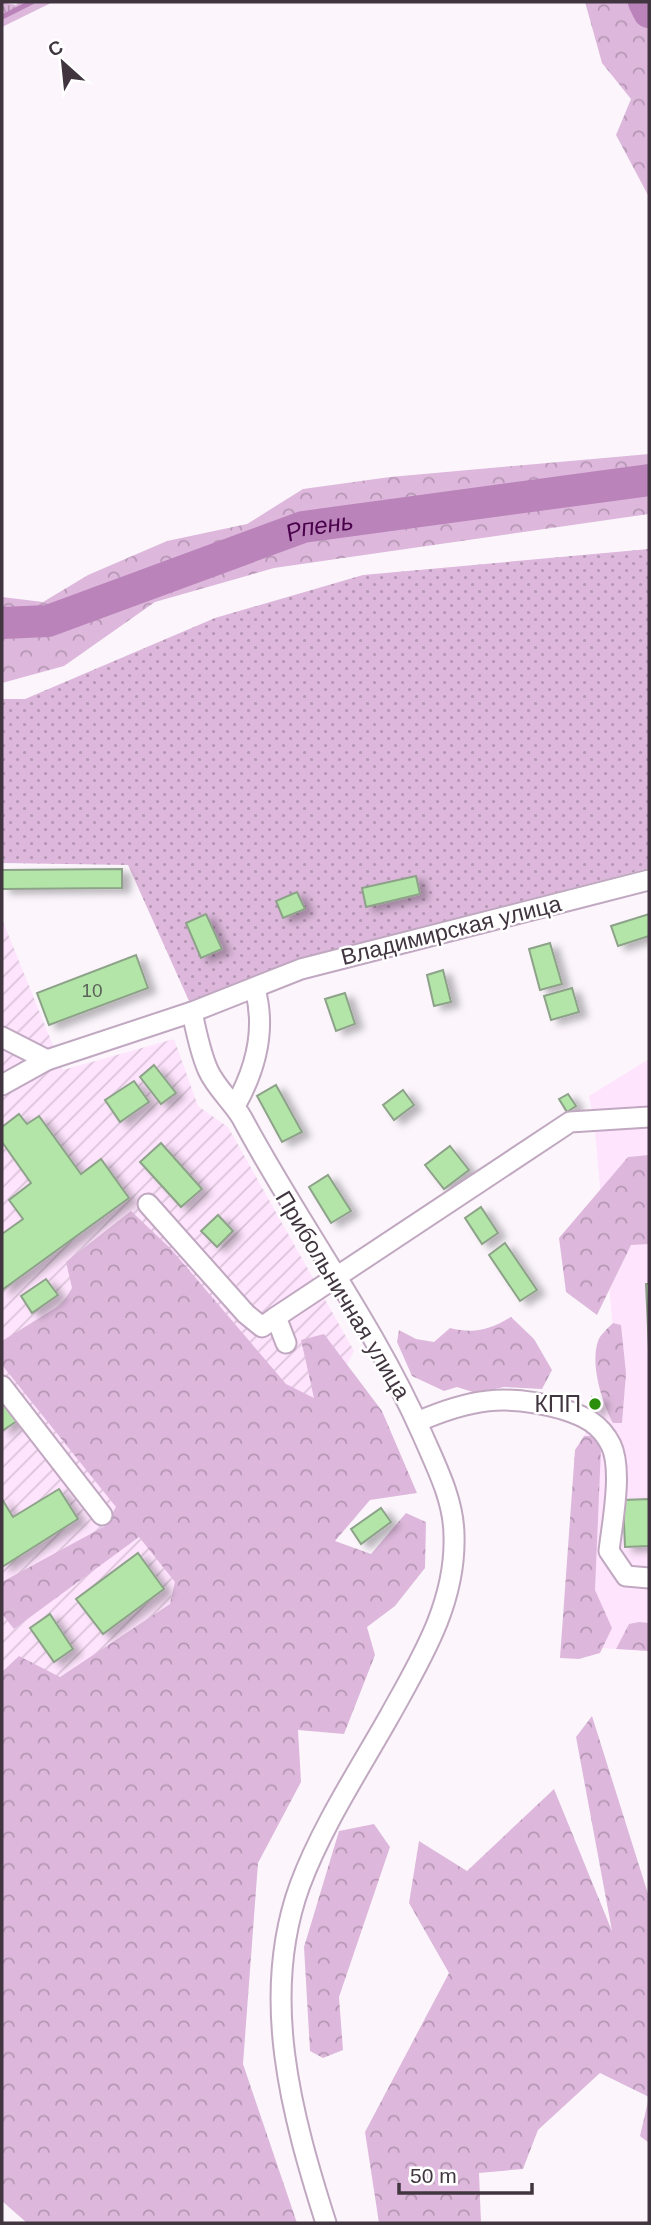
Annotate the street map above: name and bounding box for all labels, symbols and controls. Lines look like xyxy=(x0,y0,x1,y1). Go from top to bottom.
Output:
north arrow xyxy=(28,28,98,98)
text: С xyxy=(45,36,67,61)
water label: Рпень xyxy=(281,507,355,546)
street label: Владимирская улица xyxy=(338,890,564,970)
house number: 10 xyxy=(81,980,103,1001)
street label: Прибольничная улица xyxy=(271,1186,416,1404)
place label: КПП xyxy=(535,1391,581,1417)
marker: КПП xyxy=(587,1396,603,1412)
scale bar xyxy=(399,2152,532,2196)
text: 50 m xyxy=(410,2164,457,2187)

